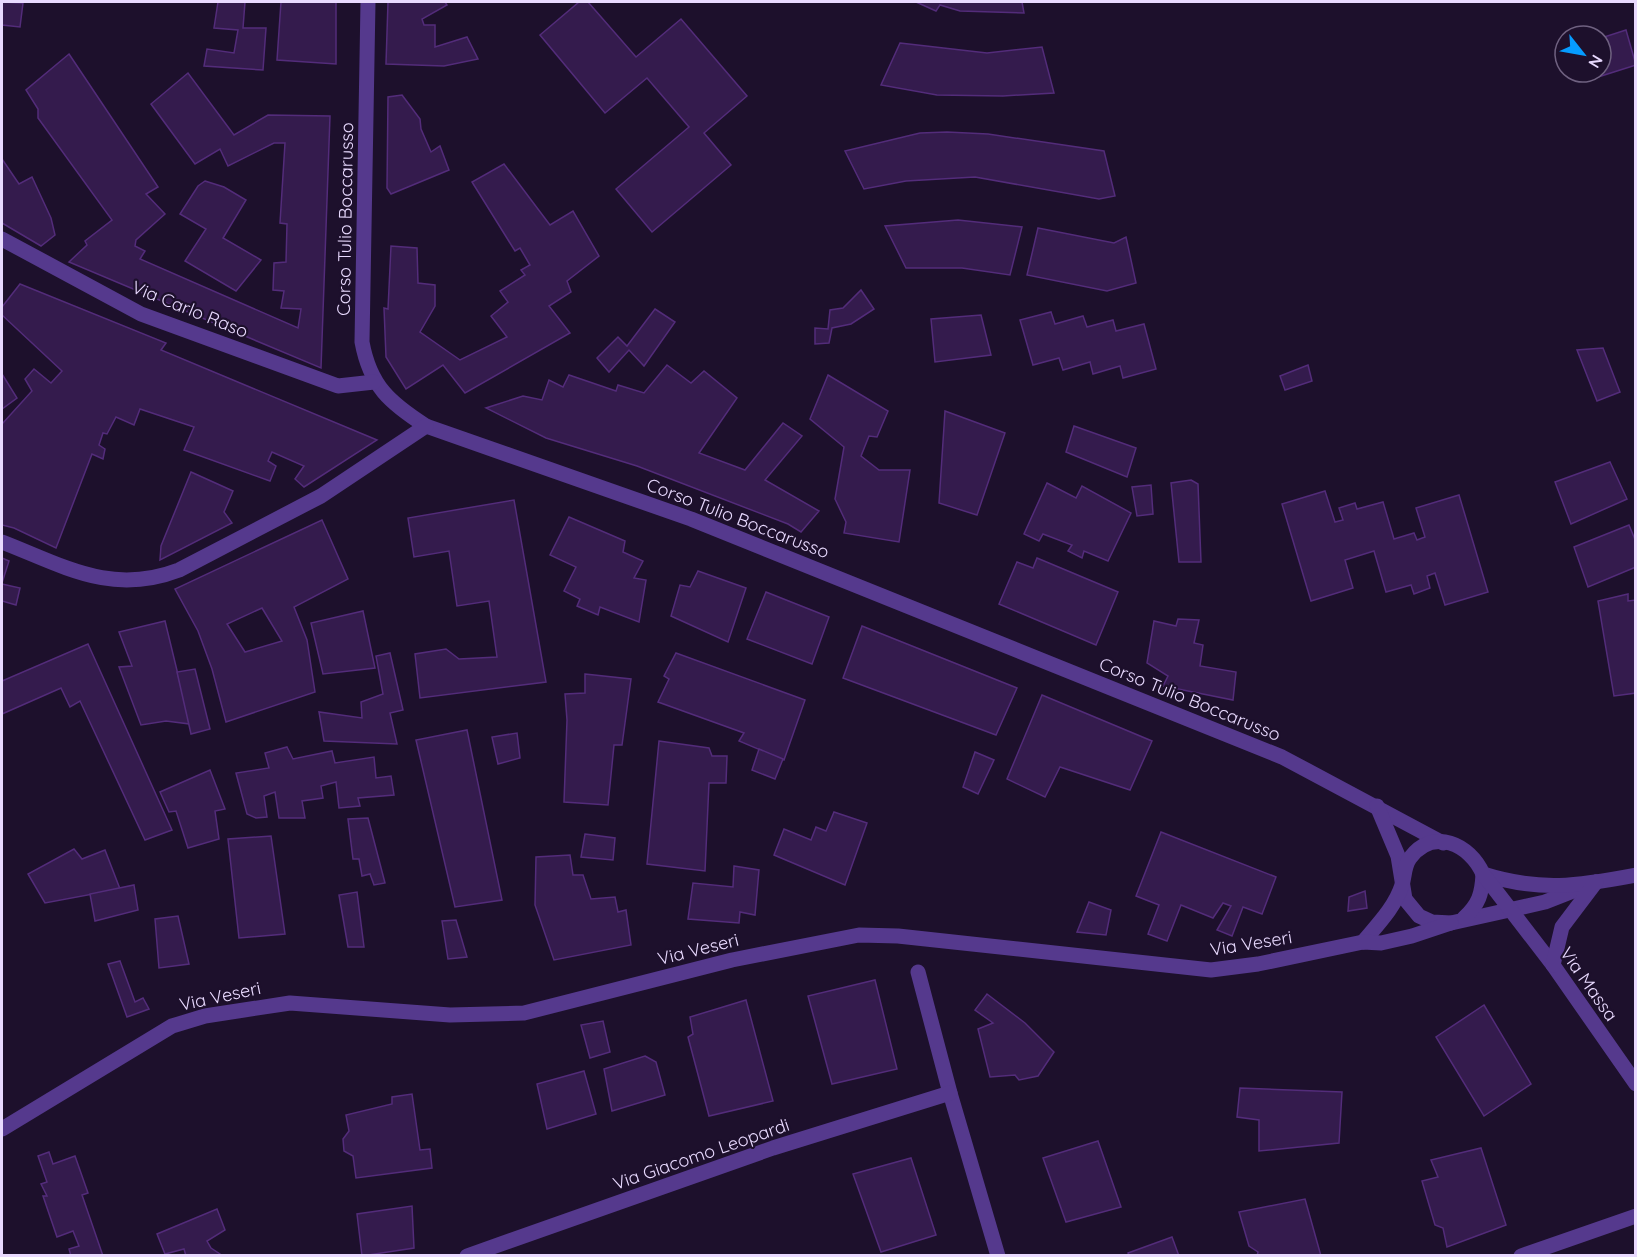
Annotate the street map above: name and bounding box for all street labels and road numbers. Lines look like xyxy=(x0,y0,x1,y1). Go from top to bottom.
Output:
street label: Corso Tulio Boccarusso xyxy=(332,122,358,316)
street label: Via Carlo Raso xyxy=(129,275,251,343)
street label: Corso Tulio Boccarusso xyxy=(644,473,832,563)
street label: Corso Tulio Boccarusso xyxy=(1096,652,1284,746)
street label: Via Veseri xyxy=(1208,925,1294,961)
street label: Via Veseri xyxy=(655,928,741,970)
street label: Via Massa xyxy=(1555,942,1623,1026)
street label: Via Veseri xyxy=(177,976,263,1016)
street label: Via Giacomo Leopardi xyxy=(610,1113,792,1195)

